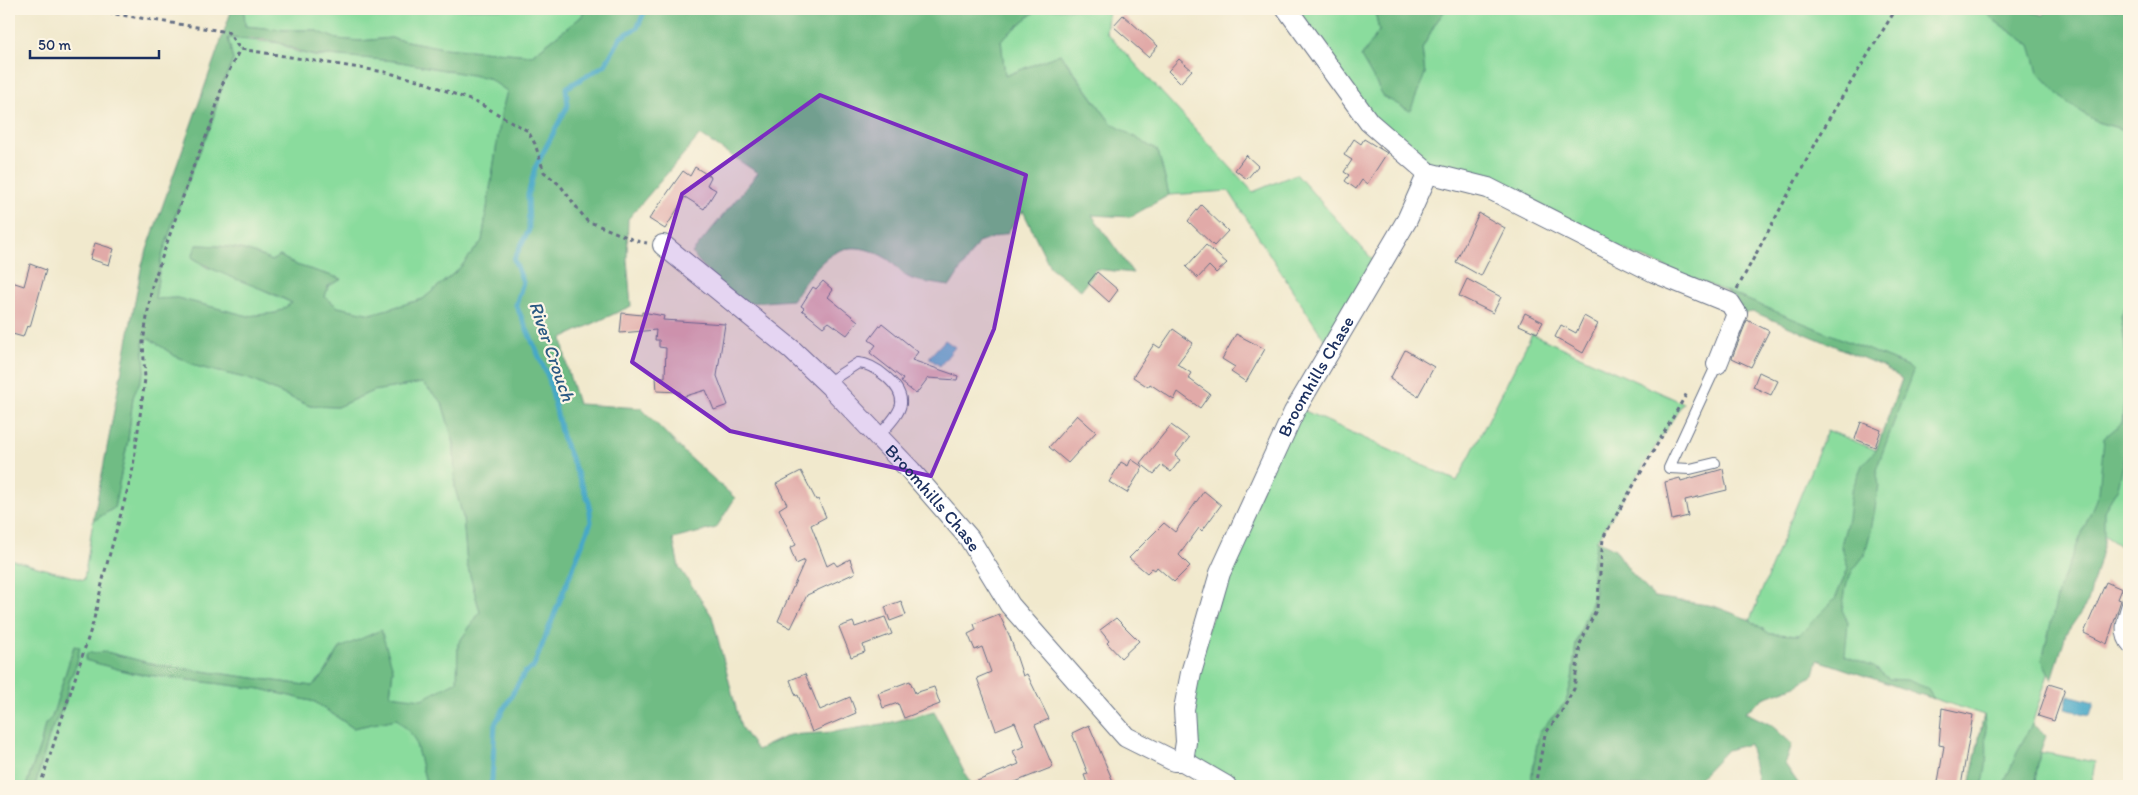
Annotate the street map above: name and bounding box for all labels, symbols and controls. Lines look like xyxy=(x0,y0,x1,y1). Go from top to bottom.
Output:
scale bar xyxy=(30,28,159,60)
text: 50 m xyxy=(38,36,71,54)
water label: River Crouch xyxy=(524,298,580,404)
street label: Broomhills Chase xyxy=(1273,312,1359,440)
street label: Broomhills Chase xyxy=(880,440,986,556)

